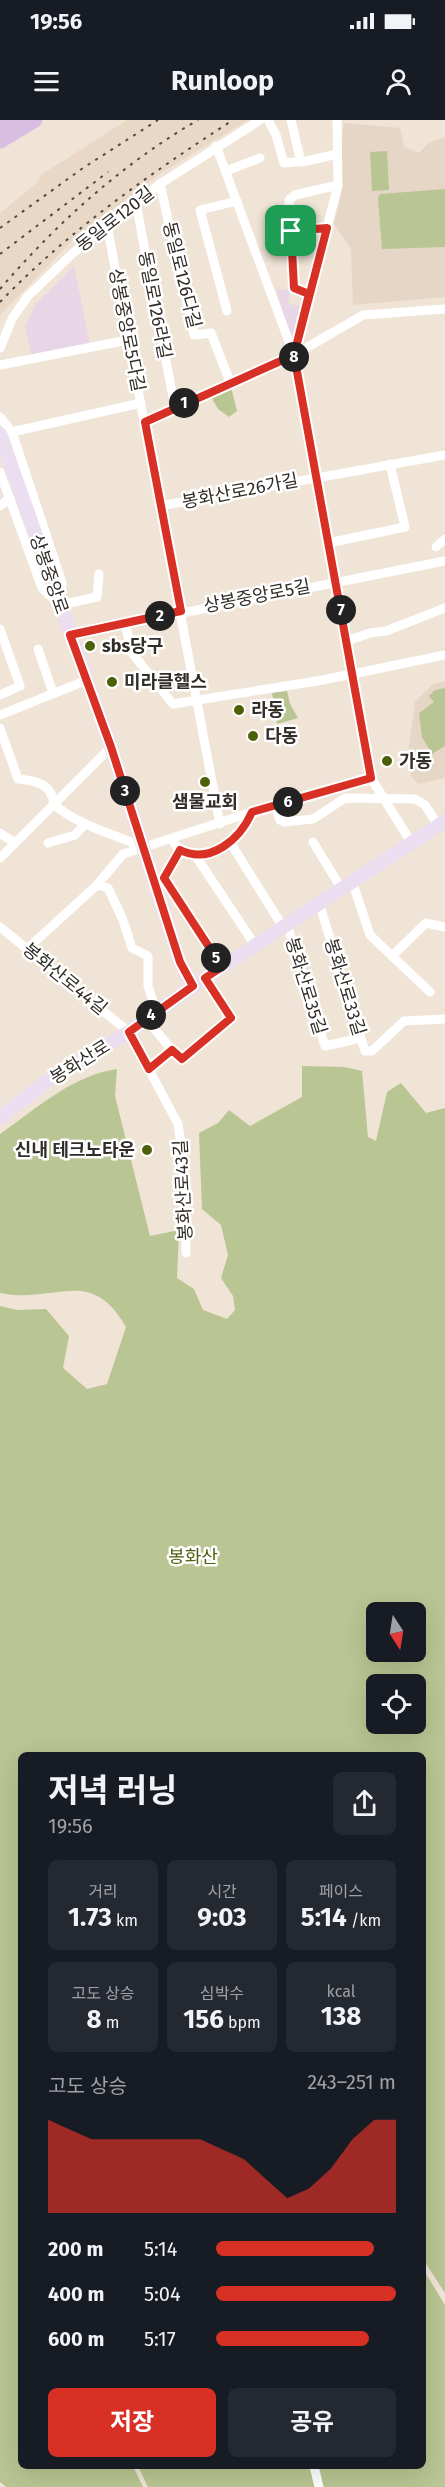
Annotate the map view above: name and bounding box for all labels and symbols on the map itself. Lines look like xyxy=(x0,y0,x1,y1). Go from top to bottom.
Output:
street label: 동일로120길 xyxy=(72,182,158,256)
pin xyxy=(265,205,316,256)
street label: 동일로126다길 xyxy=(158,219,206,331)
street label: 동일로126라길 xyxy=(134,249,176,361)
street label: 상봉중앙로5다길 xyxy=(104,267,150,393)
pin: 8 xyxy=(279,342,309,372)
pin: 1 xyxy=(169,388,199,418)
street label: 봉화산로26가길 xyxy=(180,469,300,513)
street label: 상봉중앙로 xyxy=(25,531,73,617)
street label: 상봉중앙로5길 xyxy=(202,575,312,617)
pin: 7 xyxy=(326,595,356,625)
pin: 2 xyxy=(145,601,175,631)
place label: sbs당구 xyxy=(102,635,163,657)
marker: sbs당구 xyxy=(83,639,97,653)
place label: 미라클헬스 xyxy=(124,671,207,693)
marker: 미라클헬스 xyxy=(105,675,119,689)
place label: 라동 xyxy=(251,699,284,721)
marker: 라동 xyxy=(232,703,246,717)
place label: 다동 xyxy=(265,725,298,747)
marker: 다동 xyxy=(246,729,260,743)
place label: 가동 xyxy=(399,750,432,772)
marker: 가동 xyxy=(380,754,394,768)
marker: 샘물교회 xyxy=(198,775,212,789)
pin: 3 xyxy=(110,776,140,806)
pin: 6 xyxy=(273,787,303,817)
place label: 샘물교회 xyxy=(172,791,238,813)
street label: 봉화산로35길 xyxy=(281,935,331,1037)
street label: 봉화산로33길 xyxy=(320,936,370,1038)
street label: 봉화산로44길 xyxy=(18,938,112,1020)
pin: 5 xyxy=(201,943,231,973)
pin: 4 xyxy=(136,1000,166,1030)
street label: 봉화산로 xyxy=(46,1035,114,1089)
place label: 신내 테크노타운 xyxy=(15,1139,135,1161)
street label: 봉화산로43길 xyxy=(169,1139,197,1241)
marker: 신내 테크노타운 xyxy=(140,1143,154,1157)
park label: 봉화산 xyxy=(168,1546,218,1568)
north arrow xyxy=(366,1602,426,1662)

